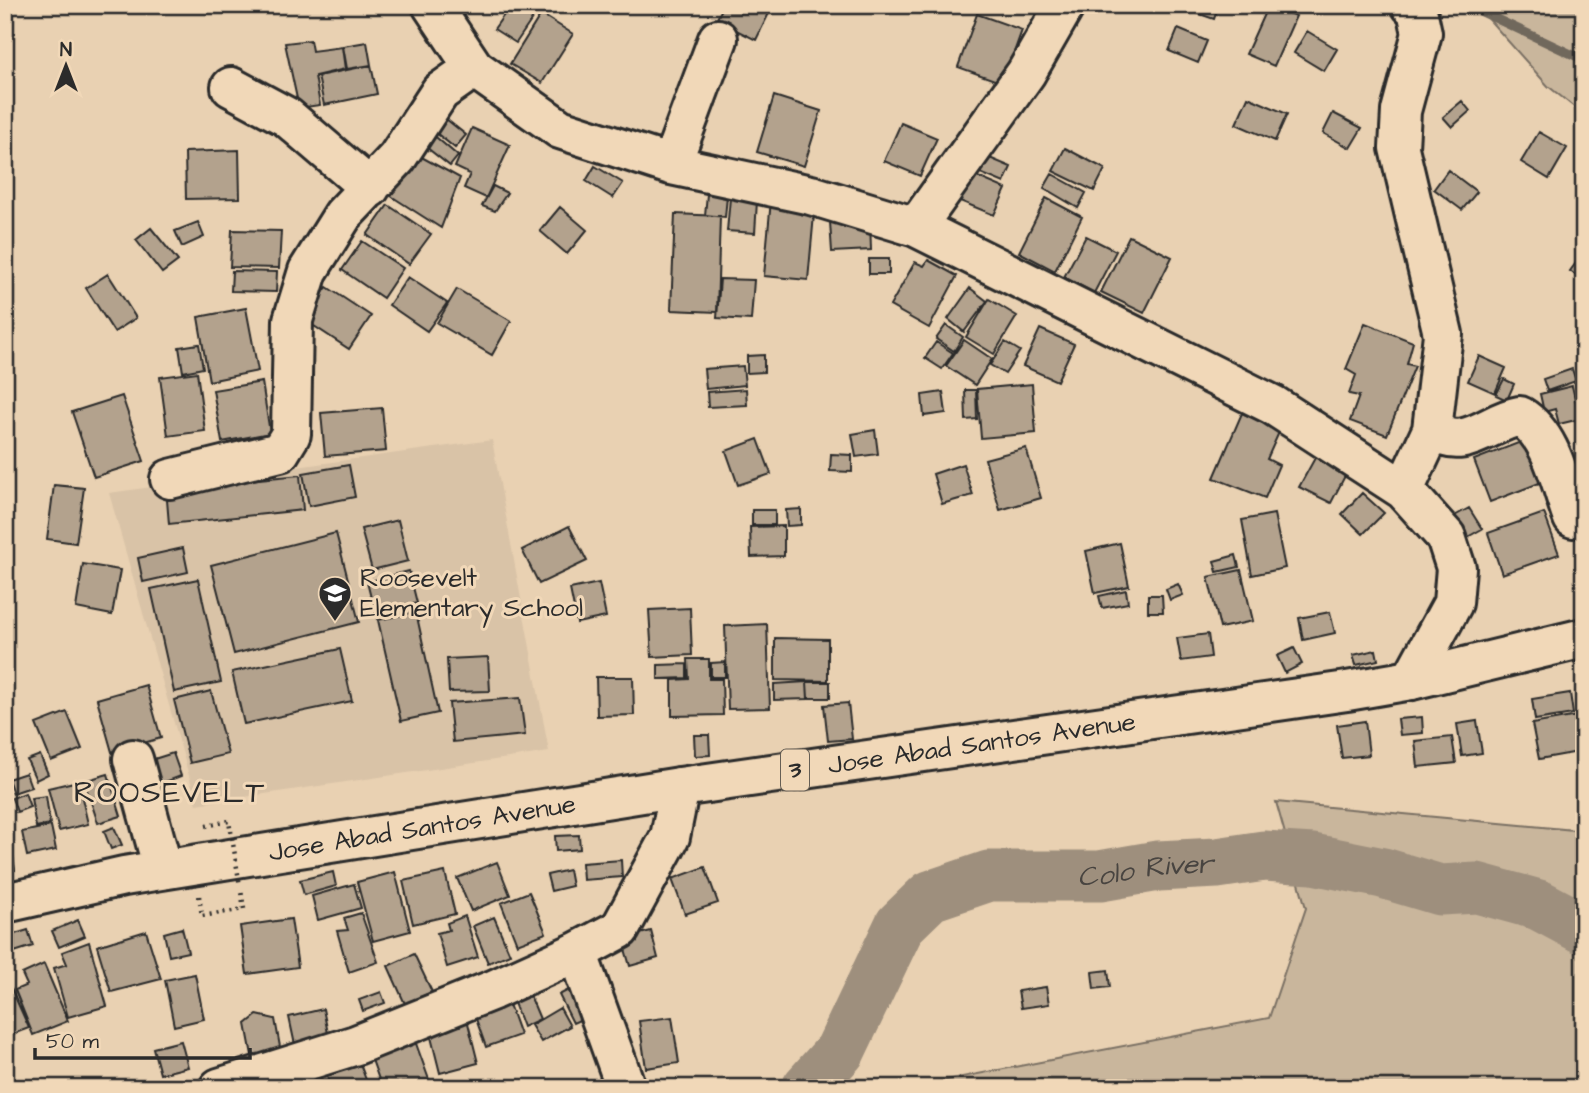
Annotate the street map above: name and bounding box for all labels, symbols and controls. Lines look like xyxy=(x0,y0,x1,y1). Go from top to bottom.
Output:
north arrow xyxy=(32,32,102,102)
text: N xyxy=(60,37,72,64)
place label: Roosevelt Elementary School xyxy=(360,560,583,628)
school or university icon: Roosevelt Elementary School xyxy=(316,574,354,623)
street label: Jose Abad Santos Avenue xyxy=(826,704,1138,783)
road number: 3 xyxy=(781,750,809,790)
district label: ROOSEVELT xyxy=(74,772,266,814)
street label: Jose Abad Santos Avenue xyxy=(266,786,578,871)
water label: Colo River xyxy=(1078,844,1217,896)
scale bar xyxy=(35,1016,250,1060)
text: 50 m xyxy=(46,1027,100,1056)

